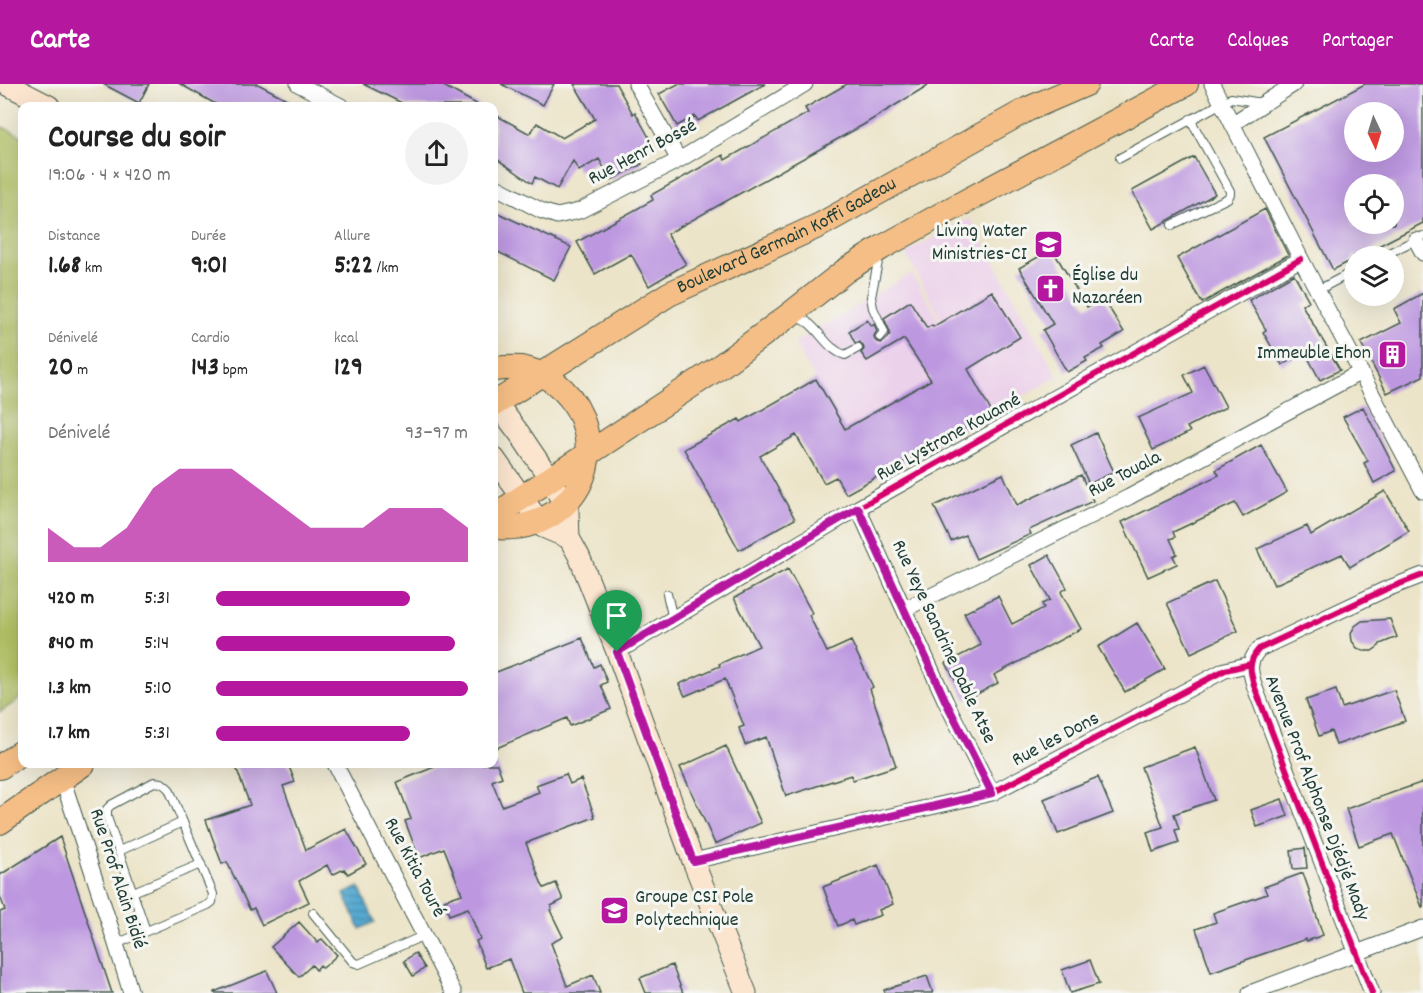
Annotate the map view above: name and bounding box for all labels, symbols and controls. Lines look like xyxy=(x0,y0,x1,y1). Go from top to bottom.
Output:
text: Carte xyxy=(30,22,90,62)
text: Carte xyxy=(1149,27,1194,57)
text: Calques xyxy=(1227,27,1289,57)
text: Partager xyxy=(1322,27,1393,57)
north arrow xyxy=(1344,102,1404,162)
map controls xyxy=(1344,102,1404,306)
street label: Rue Henri Bossé xyxy=(584,113,702,193)
text: Course du soir xyxy=(48,116,226,163)
button: share xyxy=(405,122,468,185)
text: 19:06 · 4 × 420 m xyxy=(48,162,171,190)
street label: Boulevard Germain Koffi Gadeau xyxy=(673,171,902,302)
button: locate xyxy=(1344,174,1404,234)
place label: Living Water Ministries-CI xyxy=(932,218,1028,269)
text: Distance xyxy=(48,225,100,248)
text: Durée xyxy=(191,225,226,248)
text: Allure xyxy=(334,225,370,248)
school or university icon: Living Water Ministries-CI xyxy=(1032,228,1064,260)
button: layers xyxy=(1344,246,1404,306)
text: 1.68 xyxy=(48,248,81,285)
text: 9:01 xyxy=(191,248,227,285)
text: 5:22 xyxy=(334,248,373,285)
text: km xyxy=(81,257,102,280)
text: /km xyxy=(373,257,399,280)
place label: Église du Nazaréen xyxy=(1072,262,1142,313)
church icon: Église du Nazaréen xyxy=(1035,272,1067,304)
text: Dénivelé xyxy=(48,327,98,350)
text: Cardio xyxy=(191,327,230,350)
text: kcal xyxy=(334,327,358,350)
building icon: Immeuble Ehon xyxy=(1376,338,1408,370)
place label: Immeuble Ehon xyxy=(1257,340,1371,368)
text: 20 xyxy=(48,350,74,387)
text: 143 xyxy=(191,350,219,387)
text: 129 xyxy=(334,350,363,387)
text: m xyxy=(74,359,88,382)
text: bpm xyxy=(219,359,248,382)
street label: Rue Lystrone Kouamé xyxy=(872,387,1026,489)
text: Dénivelé xyxy=(48,420,110,448)
text: 93–97 m xyxy=(405,420,468,448)
street label: Rue Touala xyxy=(1084,444,1167,506)
street label: Rue Yeye Sandrine Dable Atse xyxy=(883,536,1003,749)
text: 420 m xyxy=(48,585,94,613)
text: 5:31 xyxy=(144,585,170,613)
pin xyxy=(591,590,642,652)
icon: arrive xyxy=(600,599,633,632)
text: 840 m xyxy=(48,630,94,658)
text: 5:14 xyxy=(144,630,169,658)
street label: Avenue Prof Alphonse Djédjé Mady xyxy=(1256,671,1376,926)
text: 1.3 km xyxy=(48,675,91,703)
text: 5:10 xyxy=(144,675,172,703)
street label: Rue les Dons xyxy=(1007,705,1105,775)
text: 1.7 km xyxy=(48,720,90,748)
text: 5:31 xyxy=(144,720,170,748)
street label: Rue Prof Alain Bidié xyxy=(81,805,153,953)
street label: Rue Kitia Touré xyxy=(376,813,452,923)
place label: Groupe CSI Pole Polytechnique xyxy=(635,884,754,935)
school or university icon: Groupe CSI Pole Polytechnique xyxy=(598,894,630,926)

